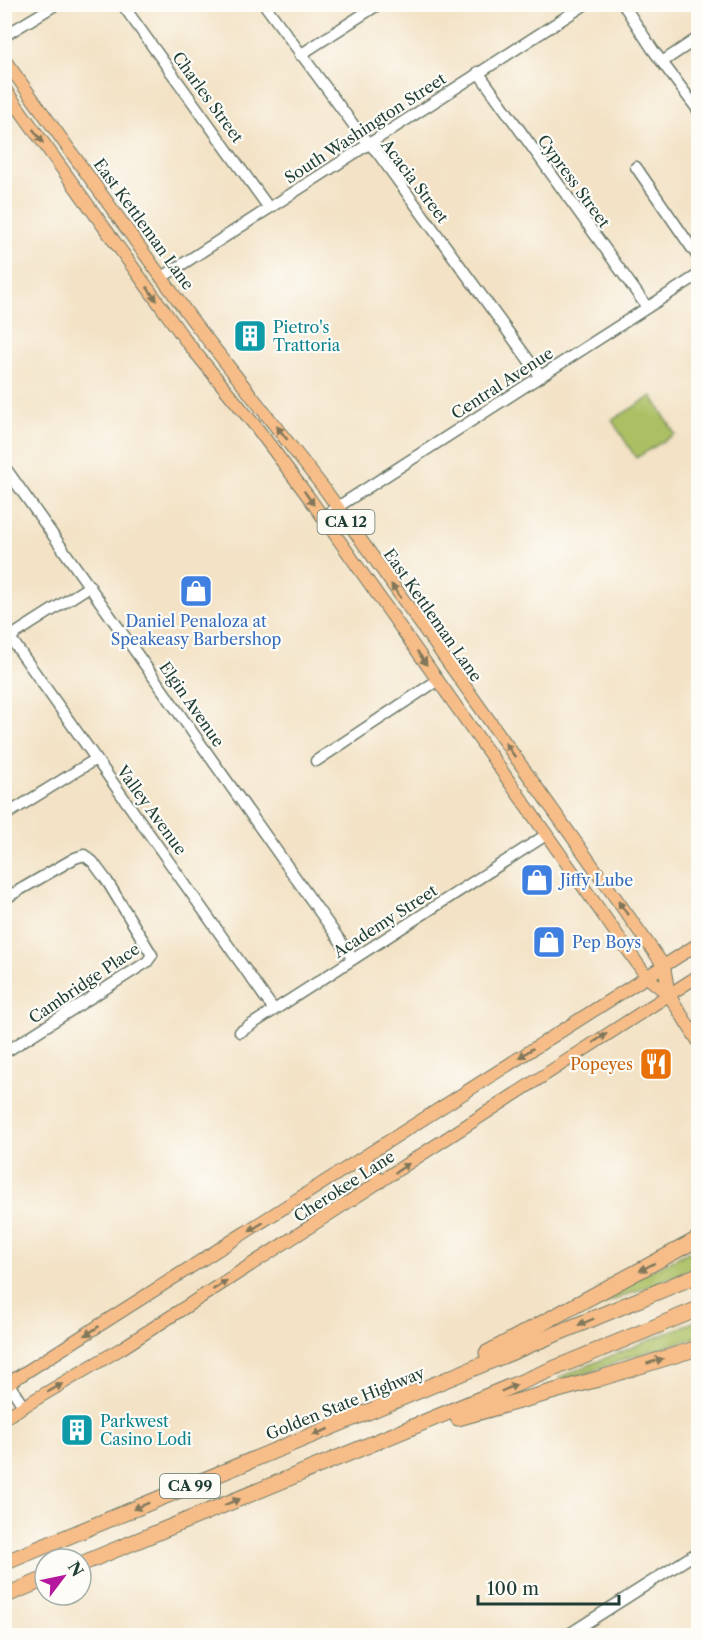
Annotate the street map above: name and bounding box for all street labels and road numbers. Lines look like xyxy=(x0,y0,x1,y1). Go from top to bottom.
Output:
street label: Charles Street xyxy=(168,48,248,147)
street label: South Washington Street xyxy=(281,68,450,188)
street label: Cypress Street xyxy=(534,131,615,232)
street label: Acacia Street xyxy=(376,134,453,227)
street label: East Kettleman Lane xyxy=(90,154,198,294)
street label: Central Avenue xyxy=(447,343,557,423)
road number: CA 12 xyxy=(318,510,374,534)
street label: East Kettleman Lane xyxy=(380,545,486,685)
street label: Elgin Avenue xyxy=(155,657,229,751)
street label: Valley Avenue xyxy=(112,761,191,859)
street label: Academy Street xyxy=(329,880,441,963)
street label: Cambridge Place xyxy=(25,939,143,1027)
street label: Cherokee Lane xyxy=(290,1146,398,1226)
street label: Golden State Highway xyxy=(263,1362,428,1444)
road number: CA 99 xyxy=(160,1474,220,1498)

